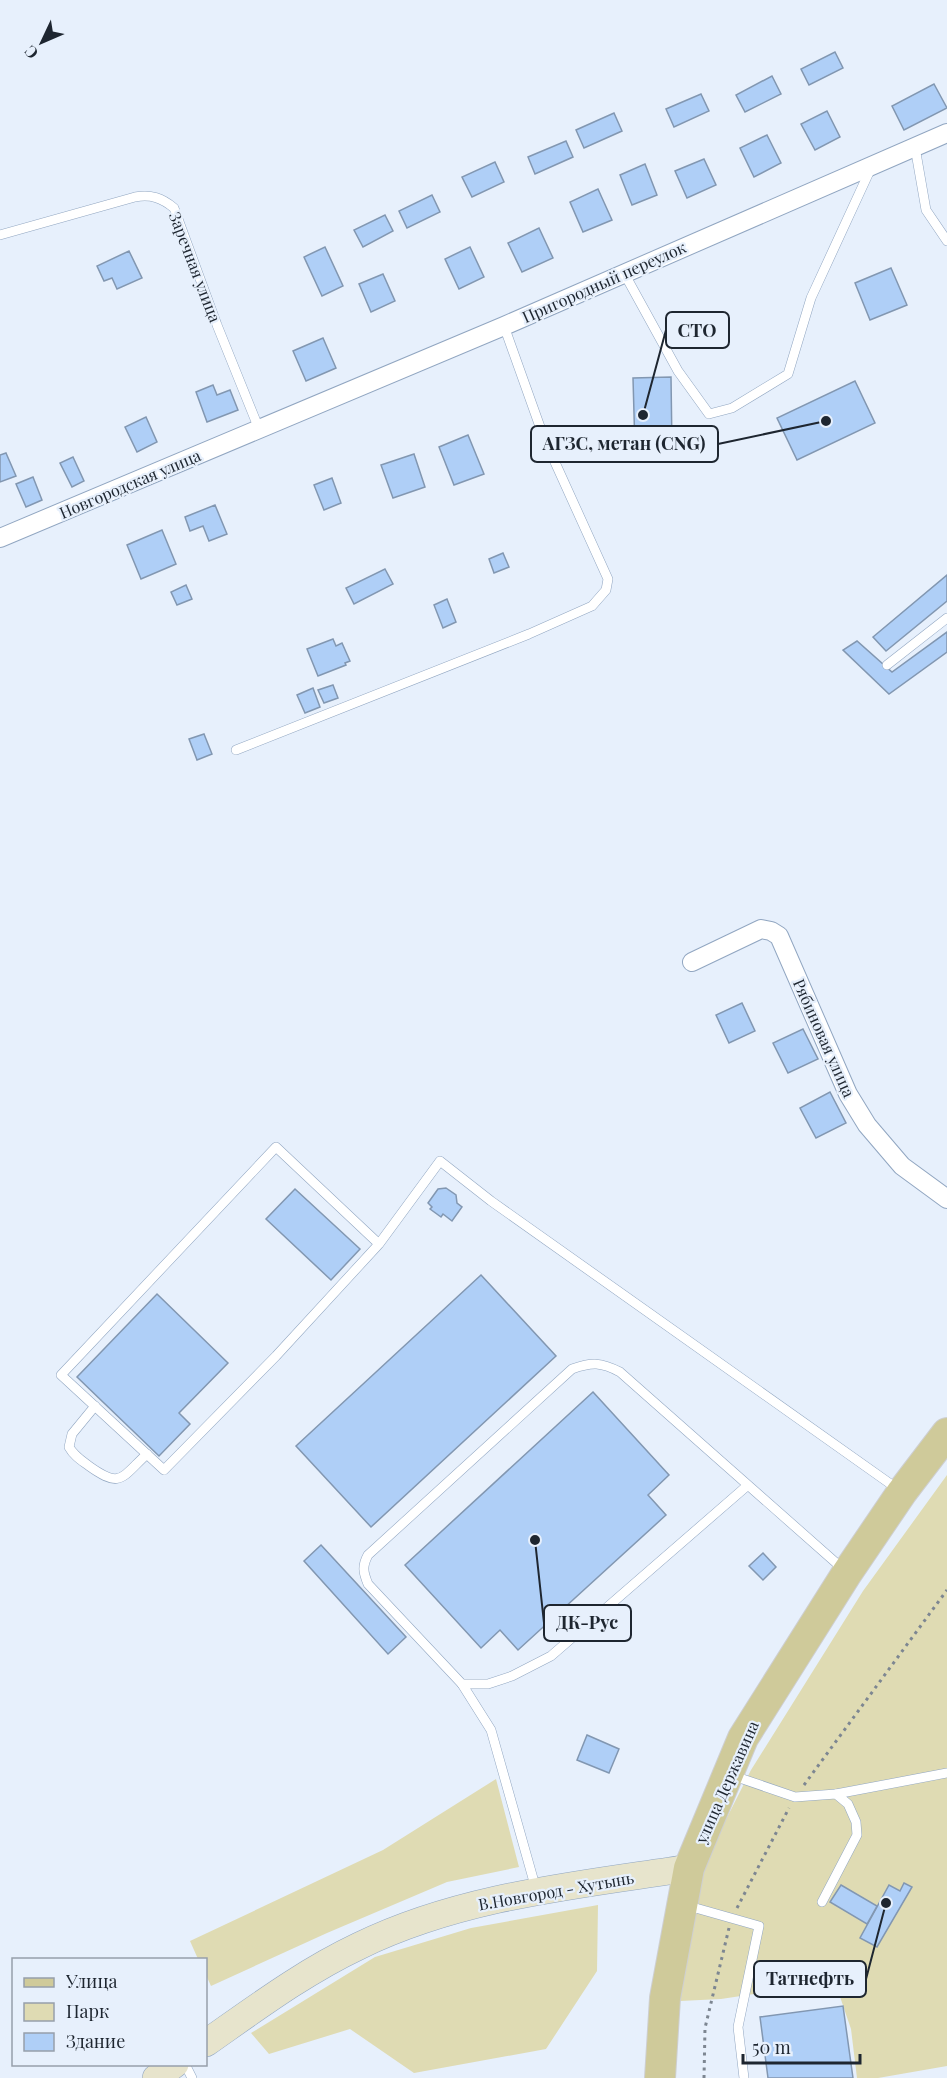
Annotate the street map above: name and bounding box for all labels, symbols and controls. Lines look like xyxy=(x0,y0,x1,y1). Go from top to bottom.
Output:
north arrow xyxy=(12,12,72,72)
text: С xyxy=(19,41,42,64)
street label: Заречная улица xyxy=(165,209,226,325)
street label: Пригородный переулок xyxy=(519,236,689,327)
callout: СТО xyxy=(666,312,729,348)
text: СТО xyxy=(678,318,717,342)
callout: АГЗС, метан (CNG) xyxy=(531,426,718,462)
text: АГЗС, метан (CNG) xyxy=(541,431,706,455)
street label: Новгородская улица xyxy=(56,444,204,523)
street label: Рябиновая улица xyxy=(789,975,860,1100)
callout: ДК-Рус xyxy=(544,1605,631,1641)
text: ДК-Рус xyxy=(556,1610,618,1634)
street label: улица Державина xyxy=(690,1717,763,1847)
street label: В.Новгород - Хутынь xyxy=(476,1866,635,1915)
legend xyxy=(12,1958,207,2066)
callout: Татнефть xyxy=(754,1961,866,1997)
text: Татнефть xyxy=(766,1966,854,1990)
text: Улица xyxy=(65,1969,117,1993)
text: Парк xyxy=(66,1999,109,2023)
scale bar xyxy=(743,2027,860,2065)
text: Здание xyxy=(66,2029,125,2053)
text: 50 m xyxy=(752,2035,791,2059)

